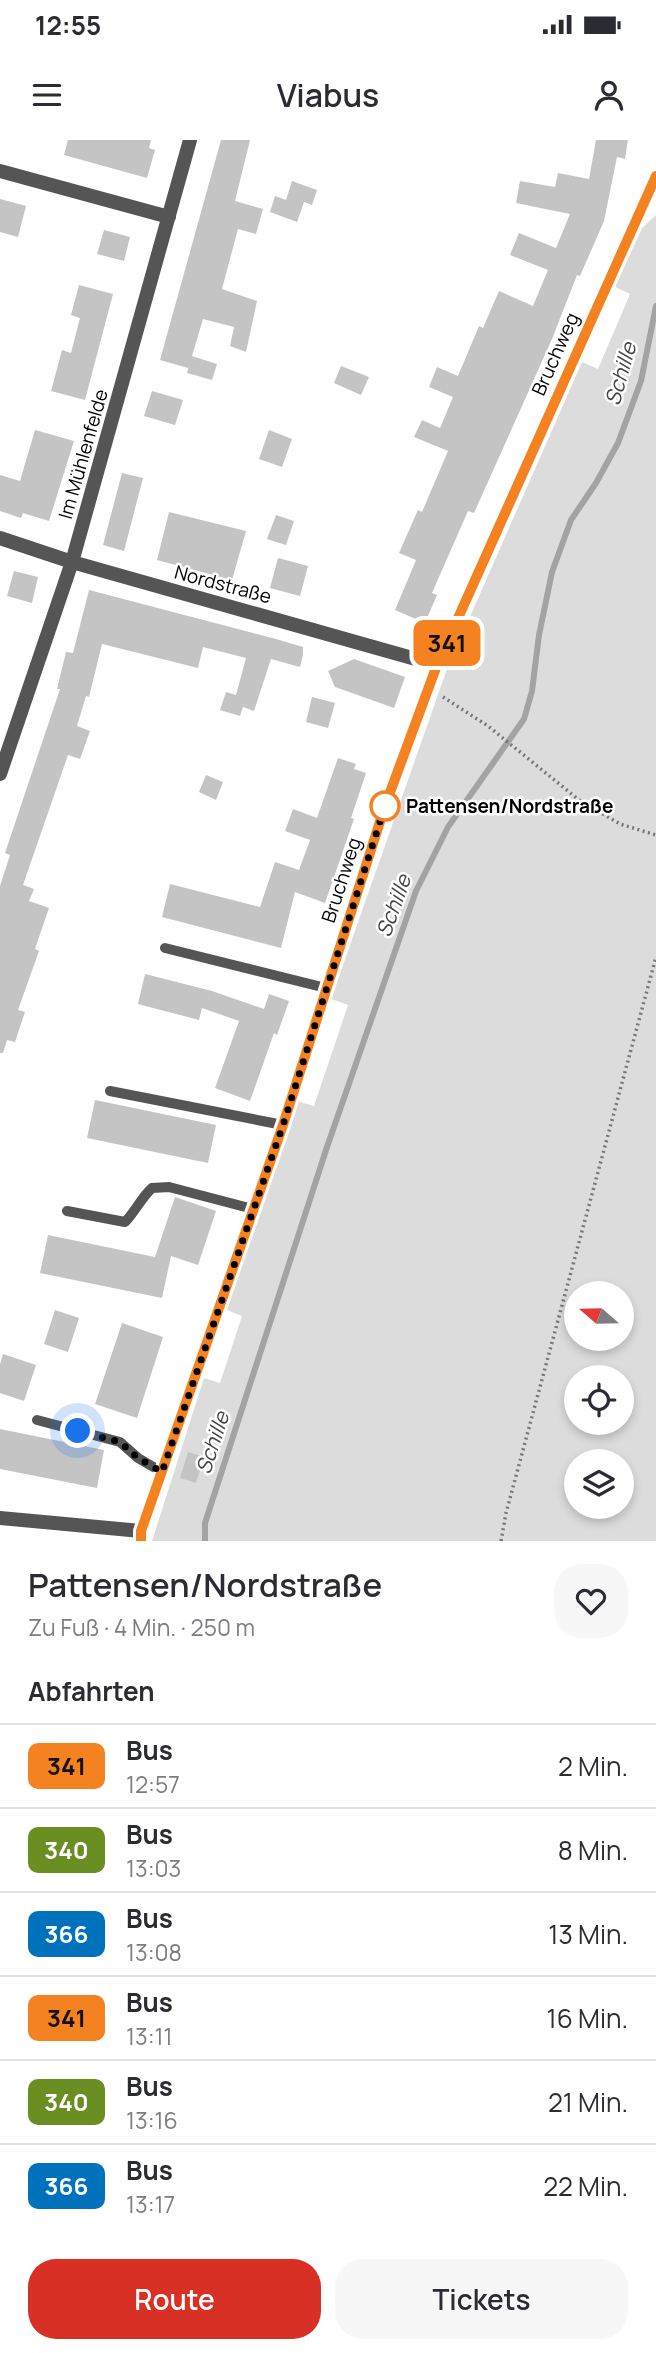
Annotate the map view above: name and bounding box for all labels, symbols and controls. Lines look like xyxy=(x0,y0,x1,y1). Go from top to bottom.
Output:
text: 12:55 xyxy=(35,7,101,43)
text: Viabus xyxy=(277,73,379,117)
icon: menu xyxy=(28,76,66,114)
icon: person xyxy=(590,76,628,114)
street label: Bruchweg xyxy=(525,308,585,400)
water label: Schille xyxy=(598,337,643,408)
street label: Im Mühlenfelde xyxy=(52,386,114,522)
street label: Nordstraße xyxy=(172,559,274,609)
line badge: 341 xyxy=(407,620,487,666)
text: 341 xyxy=(427,626,467,659)
marker: Pattensen/Nordstraße xyxy=(370,791,400,821)
place label: Pattensen/Nordstraße xyxy=(406,793,614,819)
street label: Bruchweg xyxy=(315,834,367,926)
water label: Schille xyxy=(369,869,418,941)
north arrow xyxy=(564,1281,634,1351)
map controls xyxy=(564,1281,634,1519)
button: locate xyxy=(564,1365,634,1435)
water label: Schille xyxy=(189,1406,236,1477)
your location xyxy=(60,1413,95,1448)
button: layers xyxy=(564,1449,634,1519)
text: Pattensen/Nordstraße xyxy=(28,1562,382,1607)
button: heart xyxy=(554,1564,628,1638)
text: Zu Fuß · 4 Min. · 250 m xyxy=(28,1611,255,1643)
text: Abfahrten xyxy=(28,1673,155,1709)
text: Bus xyxy=(126,1732,173,1768)
text: 2 Min. xyxy=(558,1748,628,1784)
text: 341 xyxy=(47,1749,86,1782)
text: 12:57 xyxy=(126,1768,180,1800)
text: Bus xyxy=(126,1816,173,1852)
text: 8 Min. xyxy=(558,1832,628,1868)
text: 340 xyxy=(44,1833,89,1866)
text: 13:03 xyxy=(126,1852,181,1884)
text: Bus xyxy=(126,1900,173,1936)
text: 13 Min. xyxy=(548,1916,628,1952)
text: 366 xyxy=(45,1917,88,1950)
text: 13:08 xyxy=(126,1936,182,1968)
text: Bus xyxy=(126,1984,173,2020)
text: 16 Min. xyxy=(547,2000,628,2036)
text: 341 xyxy=(47,2001,86,2034)
text: 13:11 xyxy=(126,2020,173,2052)
text: Bus xyxy=(126,2068,173,2104)
text: 21 Min. xyxy=(548,2084,628,2120)
text: 340 xyxy=(44,2085,89,2118)
text: 13:16 xyxy=(126,2104,178,2136)
text: Bus xyxy=(126,2152,173,2188)
text: 22 Min. xyxy=(543,2168,628,2204)
text: 366 xyxy=(45,2169,88,2202)
text: 13:17 xyxy=(126,2188,175,2220)
button: Route xyxy=(28,2259,321,2339)
button: Tickets xyxy=(335,2259,628,2339)

